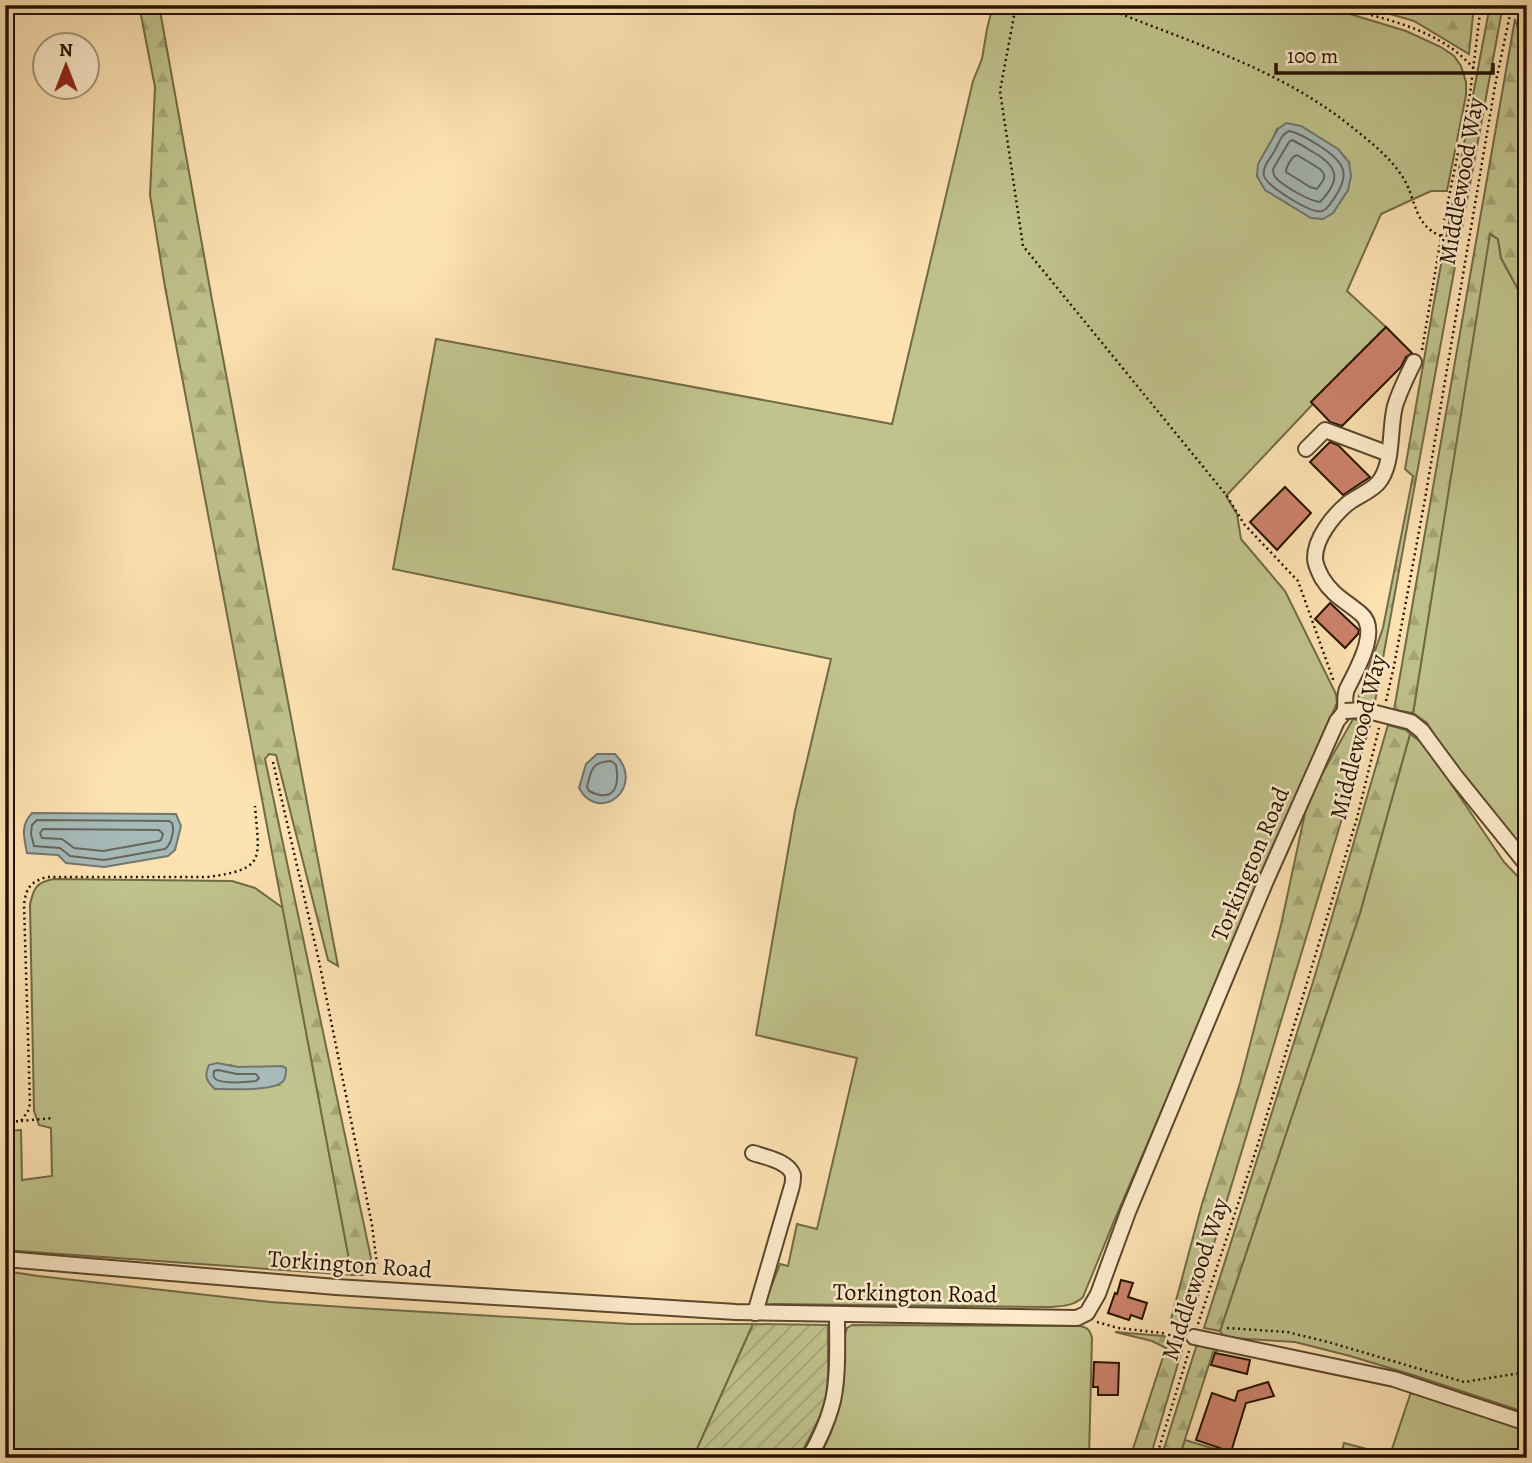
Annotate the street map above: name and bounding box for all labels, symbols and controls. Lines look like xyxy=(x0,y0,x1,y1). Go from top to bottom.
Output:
north arrow xyxy=(32,32,102,102)
scale bar xyxy=(1276,32,1494,76)
text: N xyxy=(59,37,73,63)
text: 100 m xyxy=(1287,42,1338,70)
street label: Middlewood Way xyxy=(1431,95,1491,267)
street label: Middlewood Way xyxy=(1322,651,1394,823)
street label: Torkington Road xyxy=(1203,782,1297,946)
street label: Middlewood Way xyxy=(1154,1193,1236,1364)
street label: Torkington Road xyxy=(267,1242,433,1286)
street label: Torkington Road xyxy=(833,1276,998,1310)

